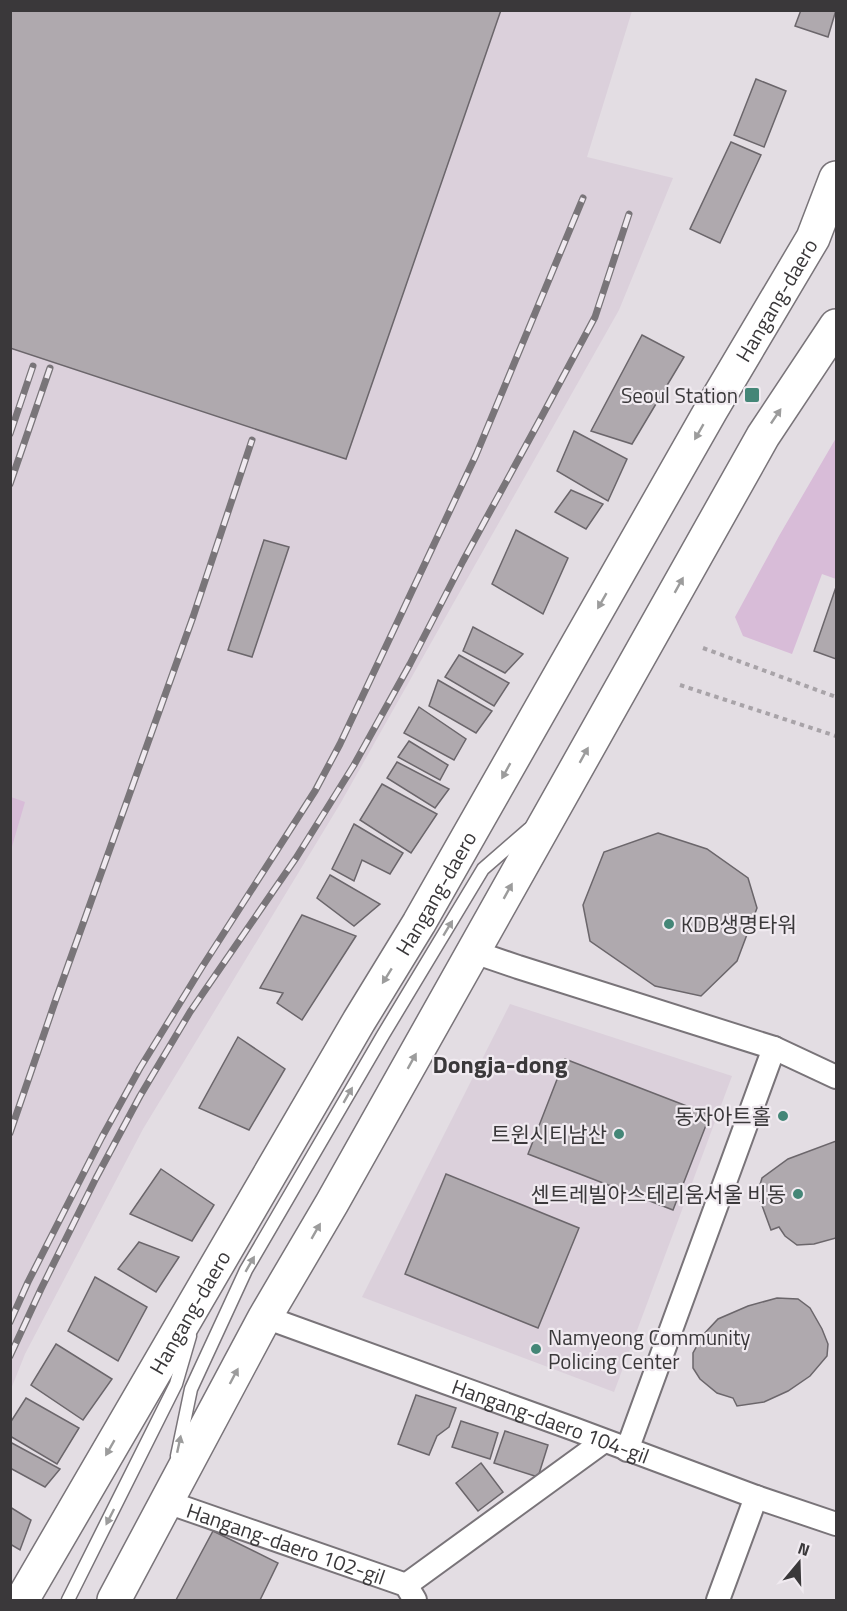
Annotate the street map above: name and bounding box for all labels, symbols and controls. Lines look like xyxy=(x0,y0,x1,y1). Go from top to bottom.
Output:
street label: Hangang-daero xyxy=(727,232,825,368)
place label: Seoul Station xyxy=(621,379,738,411)
marker: Seoul Station xyxy=(743,386,761,404)
one-way arrow xyxy=(770,408,781,424)
one-way arrow xyxy=(693,424,704,440)
one-way arrow xyxy=(674,576,684,593)
one-way arrow xyxy=(596,593,607,609)
one-way arrow xyxy=(578,747,589,763)
one-way arrow xyxy=(501,762,511,779)
street label: Hangang-daero xyxy=(387,825,484,961)
one-way arrow xyxy=(503,882,513,899)
place label: KDB생명타워 xyxy=(681,908,797,940)
marker: KDB생명타워 xyxy=(662,917,676,931)
one-way arrow xyxy=(442,920,453,936)
one-way arrow xyxy=(381,968,392,984)
district label: Dongja-dong xyxy=(432,1046,568,1082)
one-way arrow xyxy=(407,1052,417,1069)
one-way arrow xyxy=(343,1086,353,1103)
place label: 동자아트홀 xyxy=(674,1100,771,1132)
marker: 동자아트홀 xyxy=(776,1109,790,1123)
place label: 트윈시티남산 xyxy=(491,1118,607,1150)
marker: 트윈시티남산 xyxy=(612,1127,626,1141)
place label: 센트레빌아스테리움서울 비동 xyxy=(530,1178,786,1210)
marker: 센트레빌아스테리움서울 비동 xyxy=(791,1187,805,1201)
one-way arrow xyxy=(311,1222,321,1239)
street label: Hangang-daero xyxy=(141,1244,238,1380)
one-way arrow xyxy=(244,1255,254,1272)
place label: Namyeong Community Policing Center xyxy=(548,1321,750,1377)
marker: Namyeong Community Policing Center xyxy=(529,1342,543,1356)
one-way arrow xyxy=(229,1367,239,1384)
street label: Hangang-daero 104-gil xyxy=(448,1370,654,1472)
one-way arrow xyxy=(175,1435,185,1454)
one-way arrow xyxy=(106,1440,116,1457)
street label: Hangang-daero 102-gil xyxy=(182,1494,390,1593)
one-way arrow xyxy=(105,1508,115,1526)
north arrow xyxy=(769,1533,829,1593)
text: N xyxy=(795,1536,813,1562)

